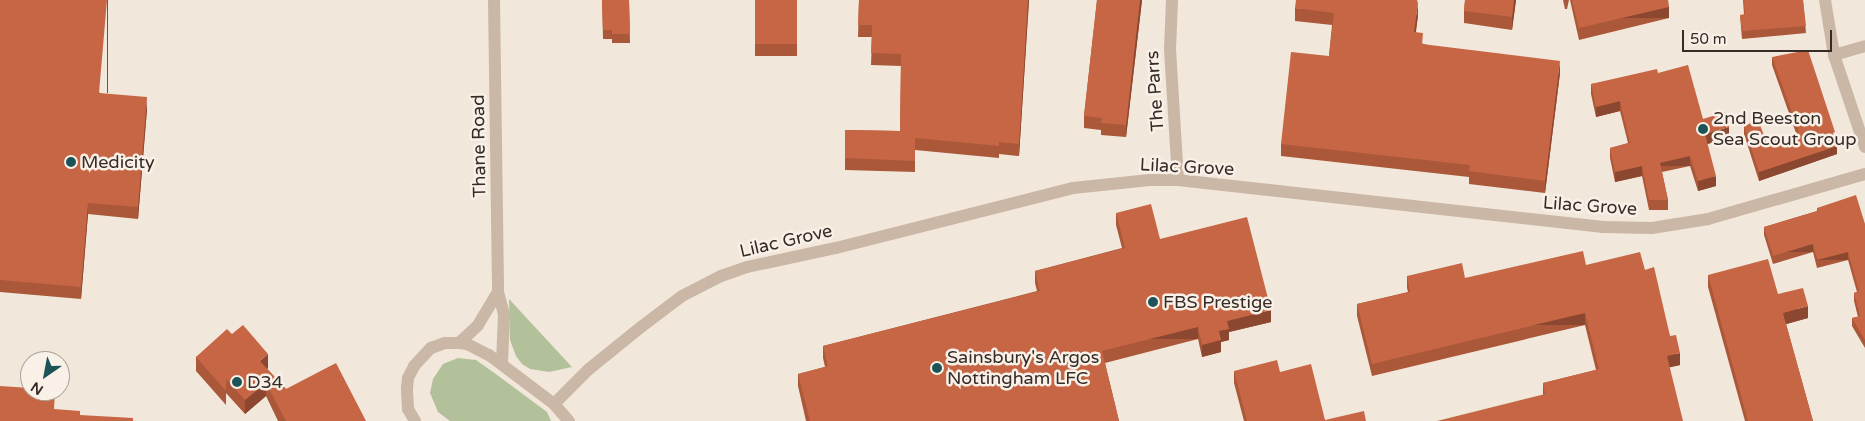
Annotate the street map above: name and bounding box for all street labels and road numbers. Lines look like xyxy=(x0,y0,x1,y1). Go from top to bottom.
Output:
street label: The Parrs xyxy=(1141,50,1169,132)
street label: Thane Road xyxy=(467,94,491,198)
street label: Lilac Grove xyxy=(1139,154,1235,180)
street label: Lilac Grove xyxy=(1542,192,1638,220)
street label: Lilac Grove xyxy=(738,220,834,262)

